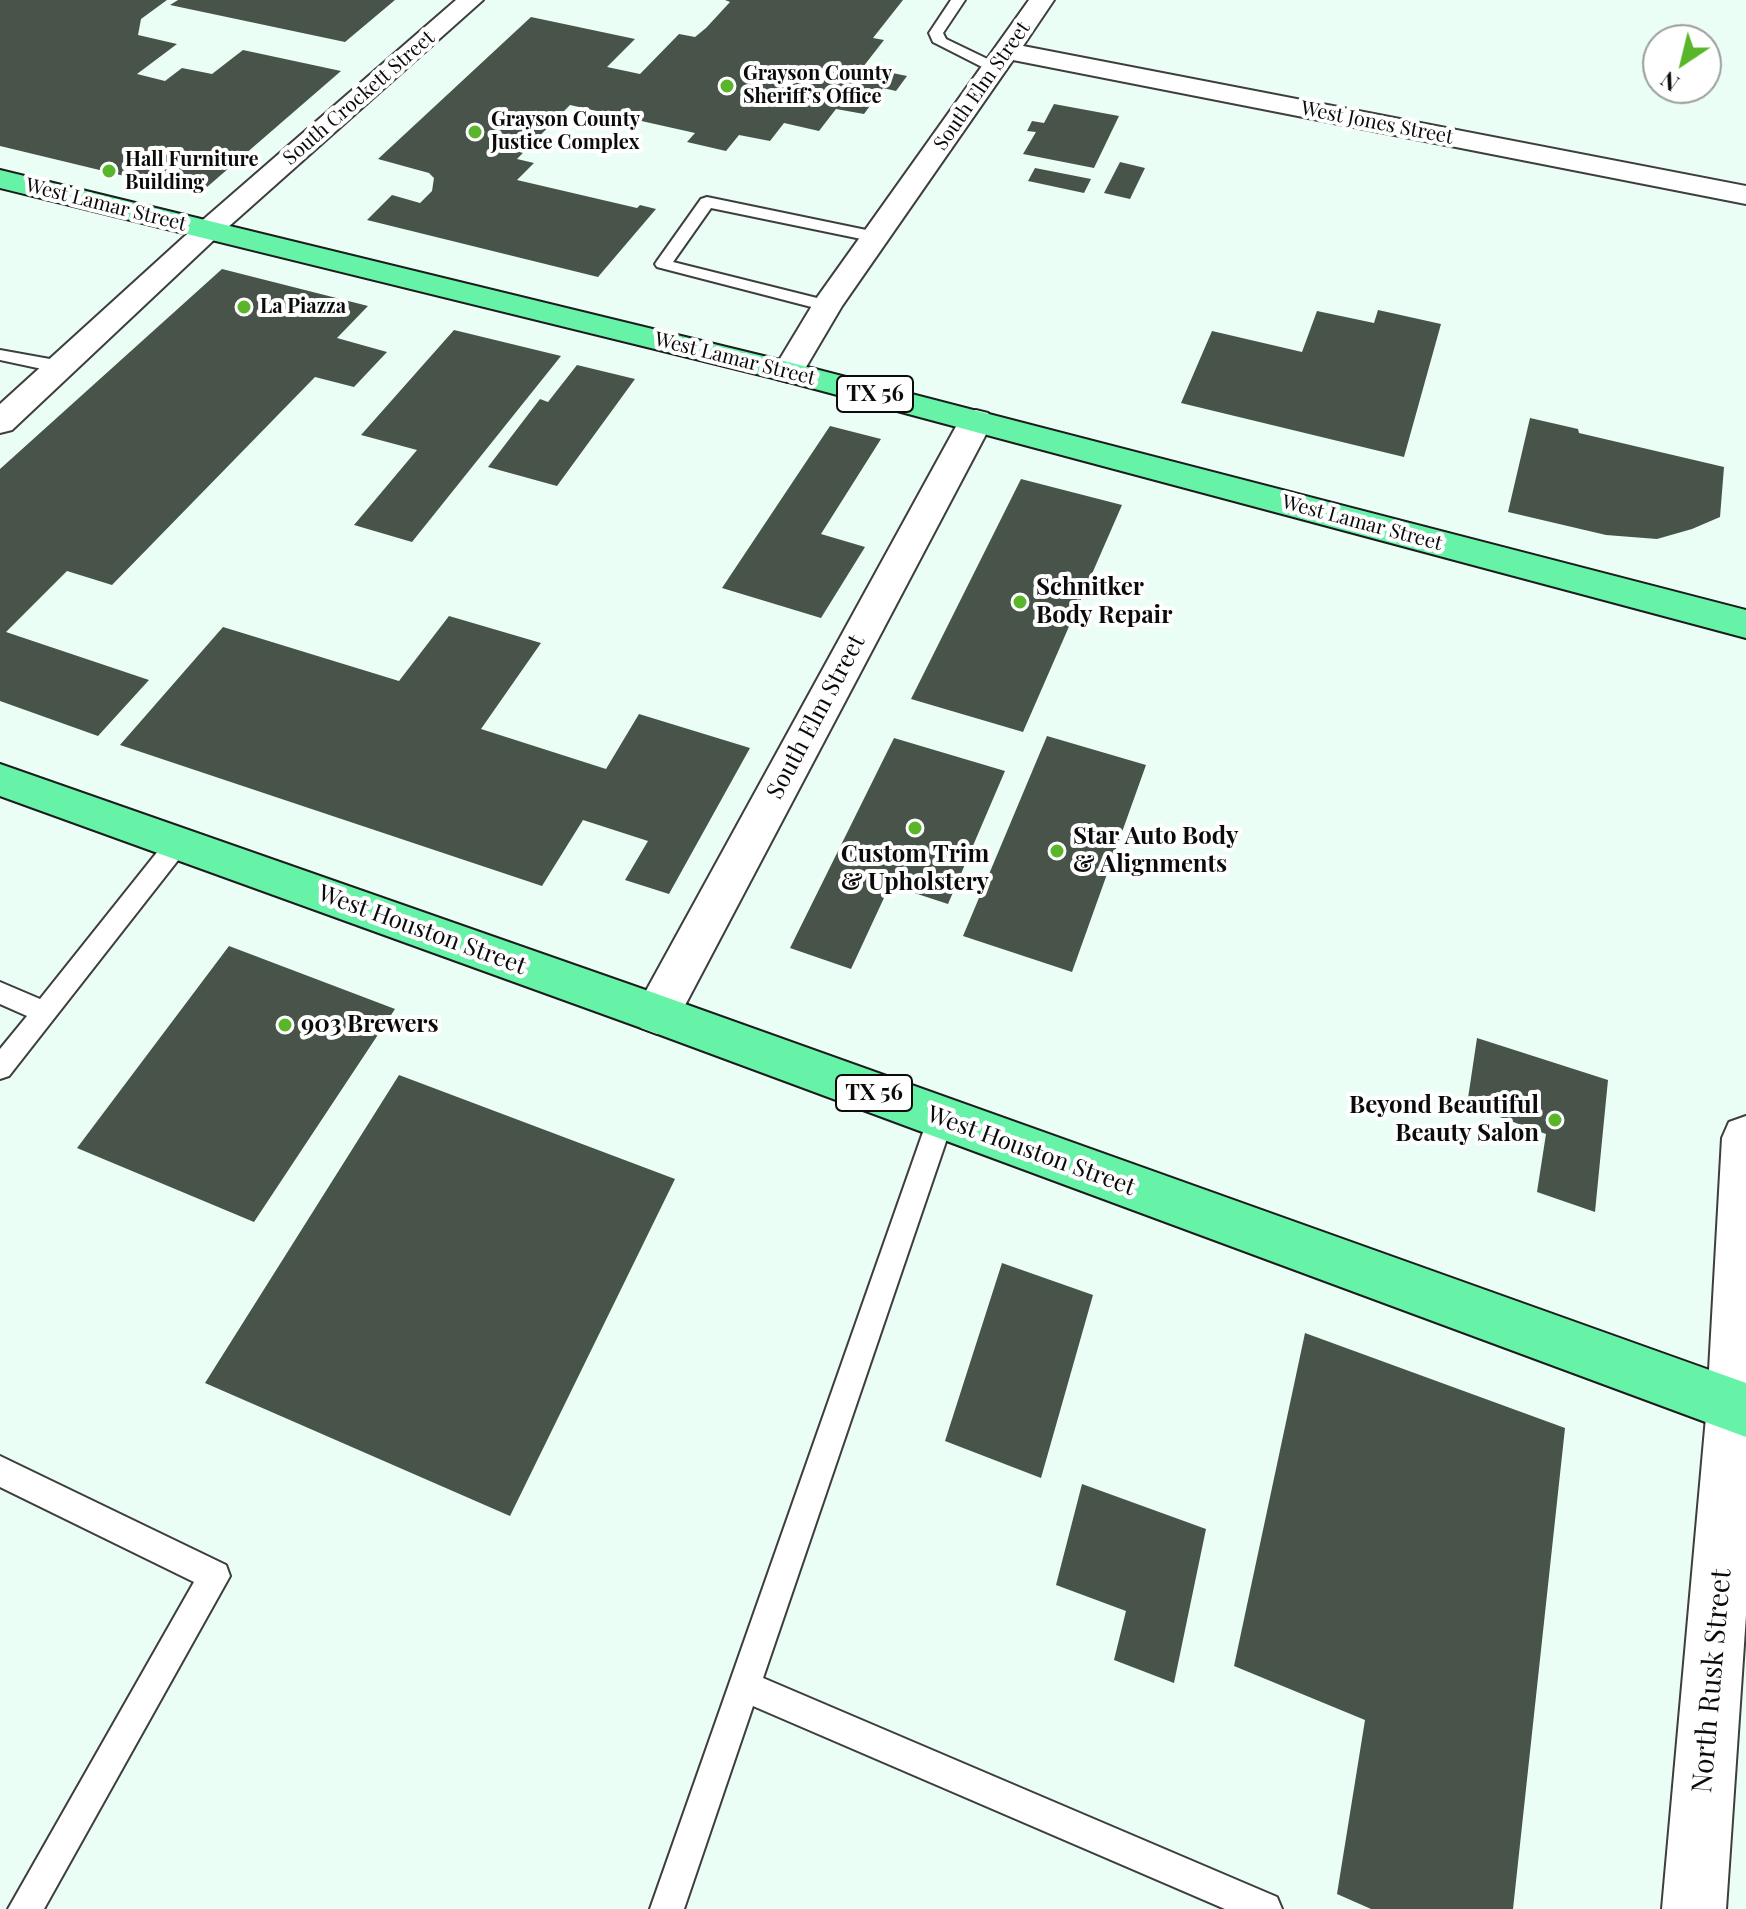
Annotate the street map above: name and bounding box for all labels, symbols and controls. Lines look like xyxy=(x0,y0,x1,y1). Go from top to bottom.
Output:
street label: South Elm Street xyxy=(929,17,1035,155)
north arrow xyxy=(1642,24,1722,104)
street label: South Crockett Street xyxy=(278,26,440,170)
place label: Grayson County Sheriff’s Office xyxy=(743,62,892,109)
text: N xyxy=(1654,65,1684,99)
marker: Grayson County Sheriff’s Office xyxy=(718,77,736,95)
street label: West Jones Street xyxy=(1299,96,1455,150)
place label: Grayson County Justice Complex xyxy=(491,108,640,155)
marker: Grayson County Justice Complex xyxy=(466,123,484,141)
place label: Hall Furniture Building xyxy=(125,148,259,195)
marker: Hall Furniture Building xyxy=(100,162,118,180)
street label: West Lamar Street xyxy=(23,173,189,237)
place label: La Piazza xyxy=(260,295,346,319)
marker: La Piazza xyxy=(235,298,253,316)
street label: West Lamar Street xyxy=(652,327,818,391)
road number: TX 56 xyxy=(837,376,913,412)
street label: West Lamar Street xyxy=(1279,490,1445,556)
place label: Schnitker Body Repair xyxy=(1036,574,1172,630)
marker: Schnitker Body Repair xyxy=(1011,593,1029,611)
street label: South Elm Street xyxy=(761,630,871,804)
marker: Custom Trim & Upholstery xyxy=(906,819,924,837)
place label: Star Auto Body & Alignments xyxy=(1073,823,1239,879)
place label: Custom Trim & Upholstery xyxy=(841,841,989,897)
marker: Star Auto Body & Alignments xyxy=(1048,842,1066,860)
street label: West Houston Street xyxy=(314,879,530,981)
place label: 903 Brewers xyxy=(301,1011,439,1039)
marker: 903 Brewers xyxy=(276,1016,294,1034)
road number: TX 56 xyxy=(836,1075,912,1111)
place label: Beyond Beautiful Beauty Salon xyxy=(1349,1092,1539,1148)
street label: West Houston Street xyxy=(923,1100,1139,1202)
marker: Beyond Beautiful Beauty Salon xyxy=(1546,1111,1564,1129)
street label: North Rusk Street xyxy=(1685,1568,1739,1794)

